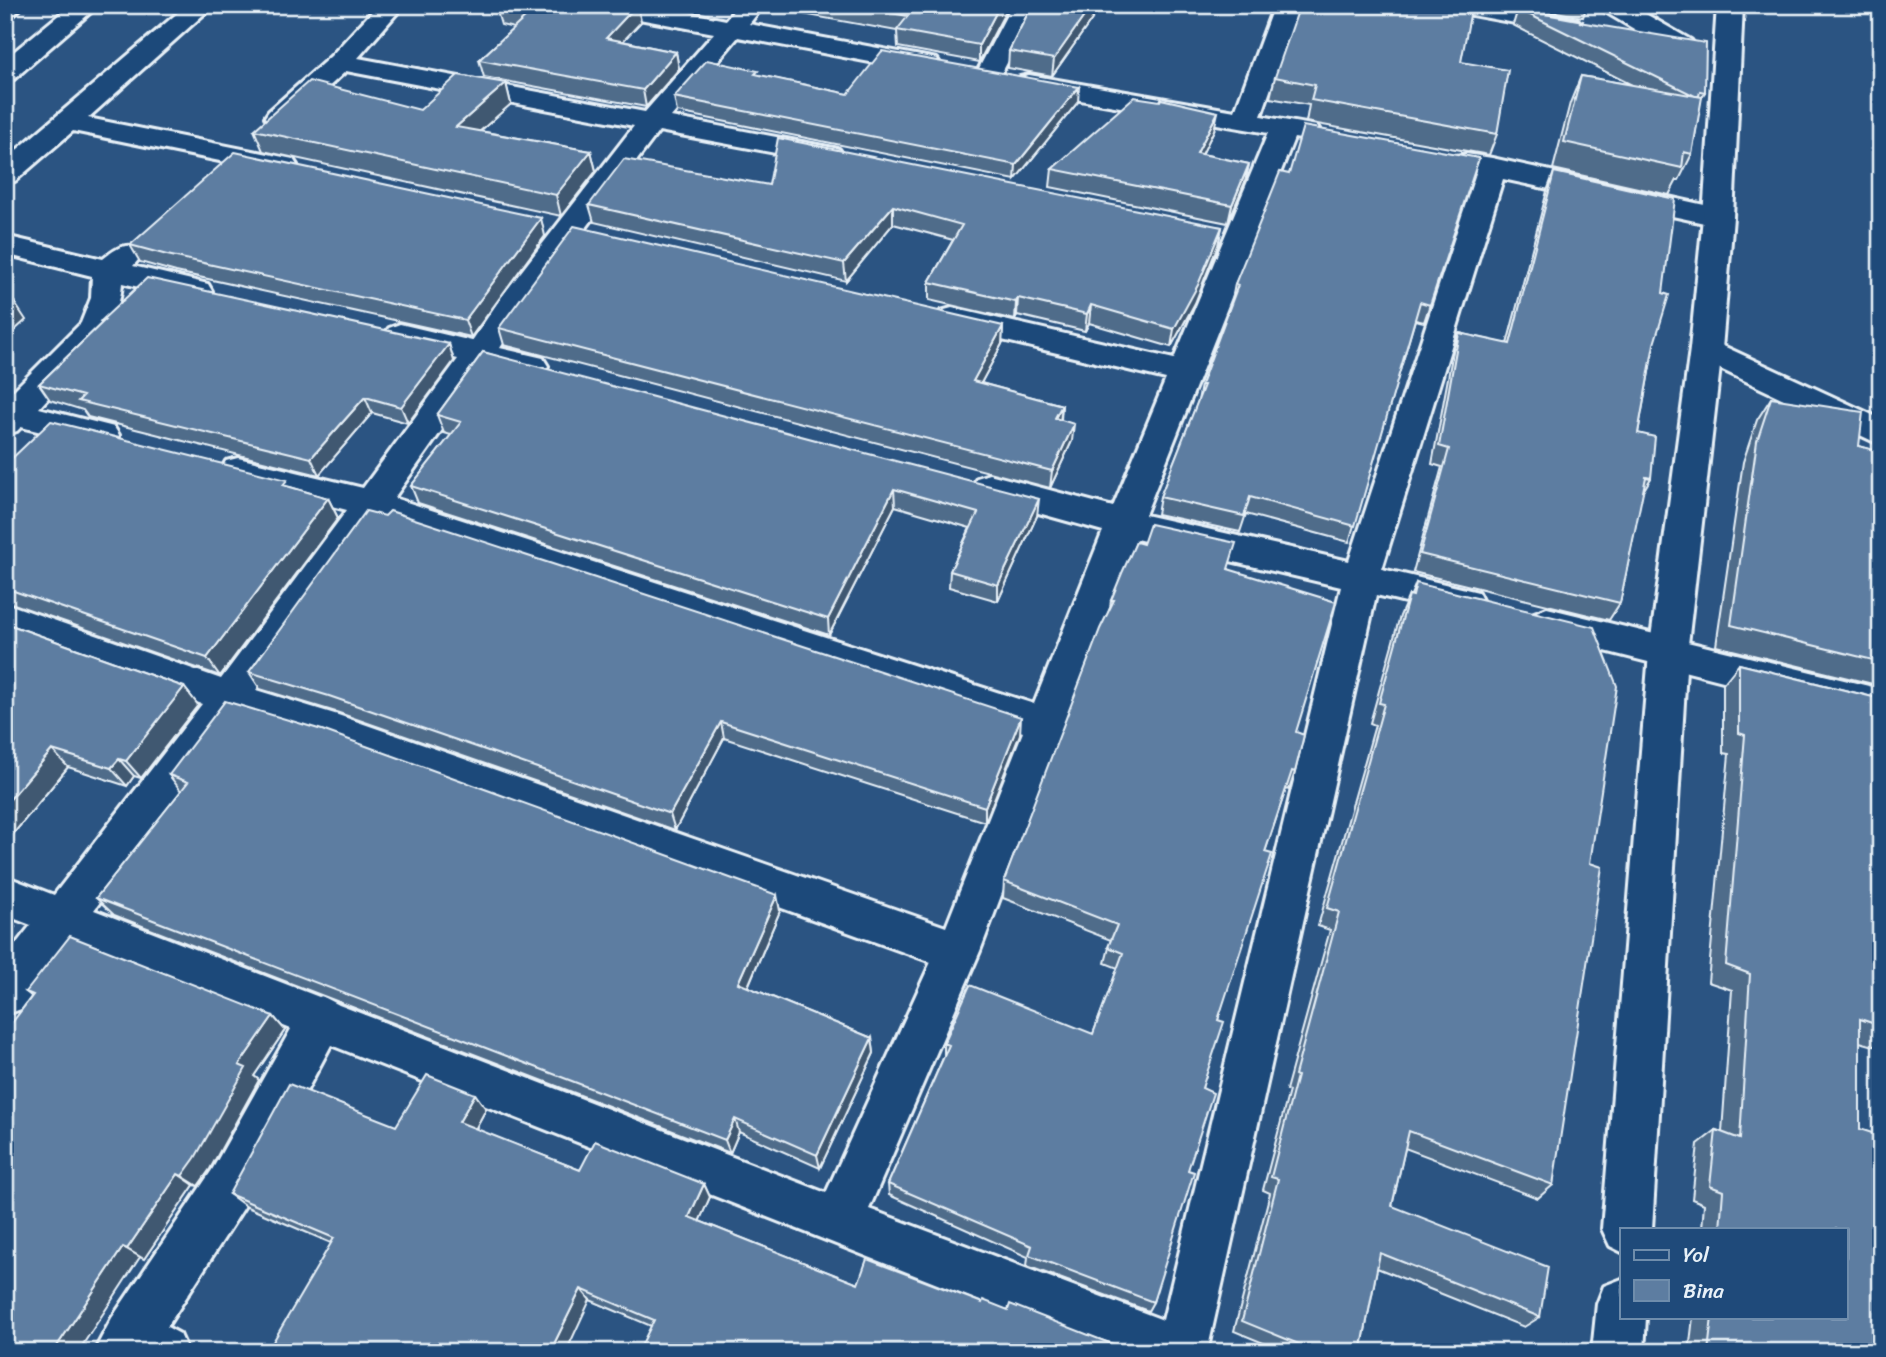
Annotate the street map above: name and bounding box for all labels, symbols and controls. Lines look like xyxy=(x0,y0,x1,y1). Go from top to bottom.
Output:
legend xyxy=(1620,1228,1848,1318)
text: Yol xyxy=(1683,1236,1710,1274)
text: Bina xyxy=(1683,1272,1724,1310)

